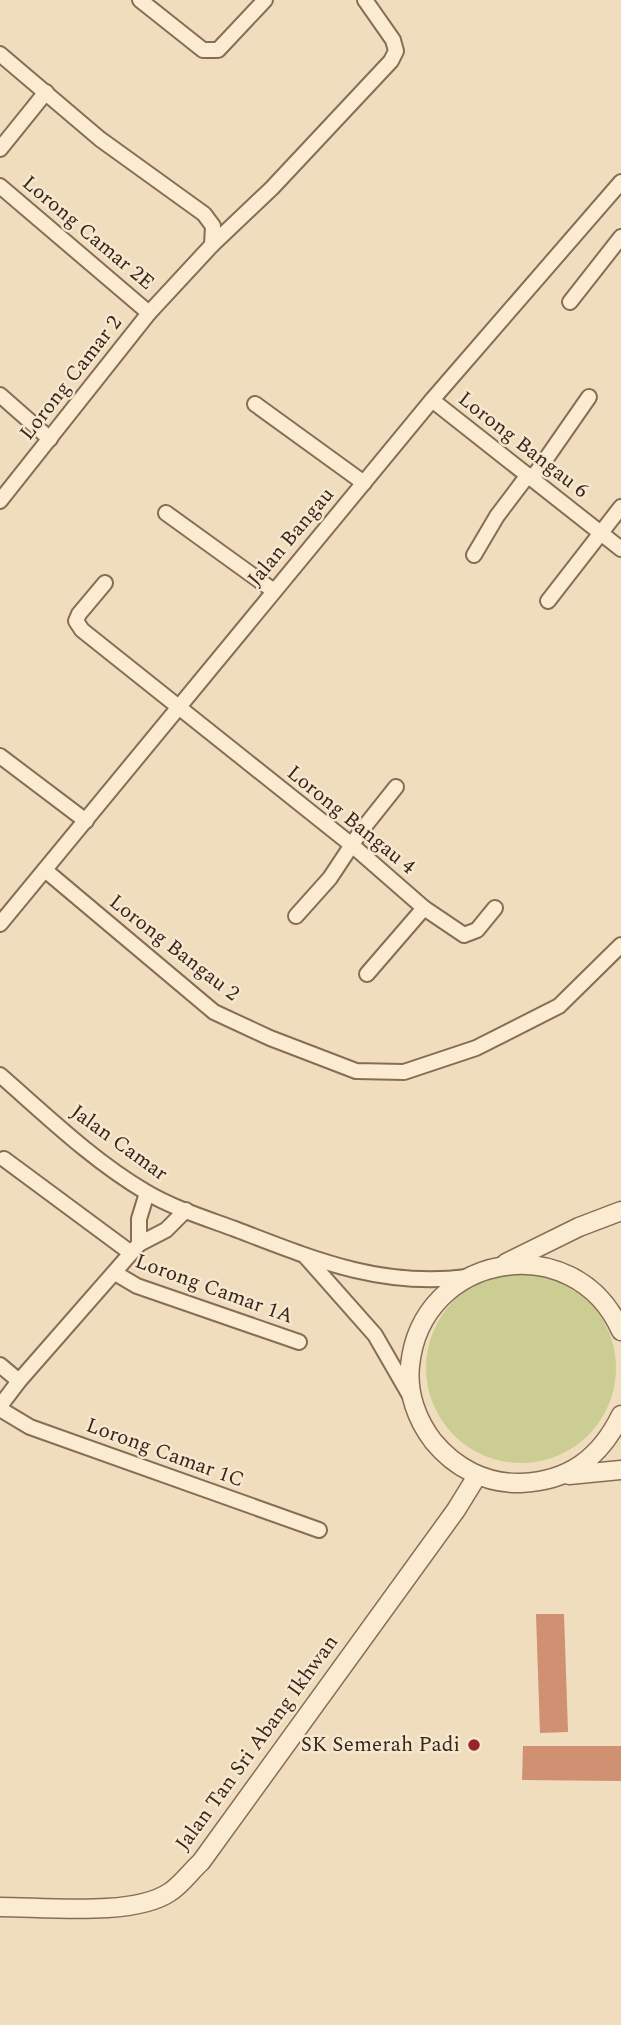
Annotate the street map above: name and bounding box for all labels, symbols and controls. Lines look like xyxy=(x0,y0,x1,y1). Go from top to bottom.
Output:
street label: Lorong Camar 2E xyxy=(15,168,161,298)
street label: Lorong Camar 2 xyxy=(12,309,130,447)
street label: Lorong Bangau 6 xyxy=(451,384,595,506)
street label: Jalan Bangau xyxy=(240,480,342,594)
street label: Lorong Bangau 4 xyxy=(279,758,423,883)
street label: Lorong Bangau 2 xyxy=(102,887,246,1009)
street label: Jalan Camar xyxy=(64,1097,174,1189)
street label: Lorong Camar 1A xyxy=(130,1245,298,1333)
street label: Lorong Camar 1C xyxy=(81,1410,249,1496)
street label: Jalan Tan Sri Abang Ikhwan xyxy=(168,1628,346,1858)
place label: SK Semerah Padi xyxy=(301,1729,460,1761)
marker: SK Semerah Padi xyxy=(466,1737,482,1753)

